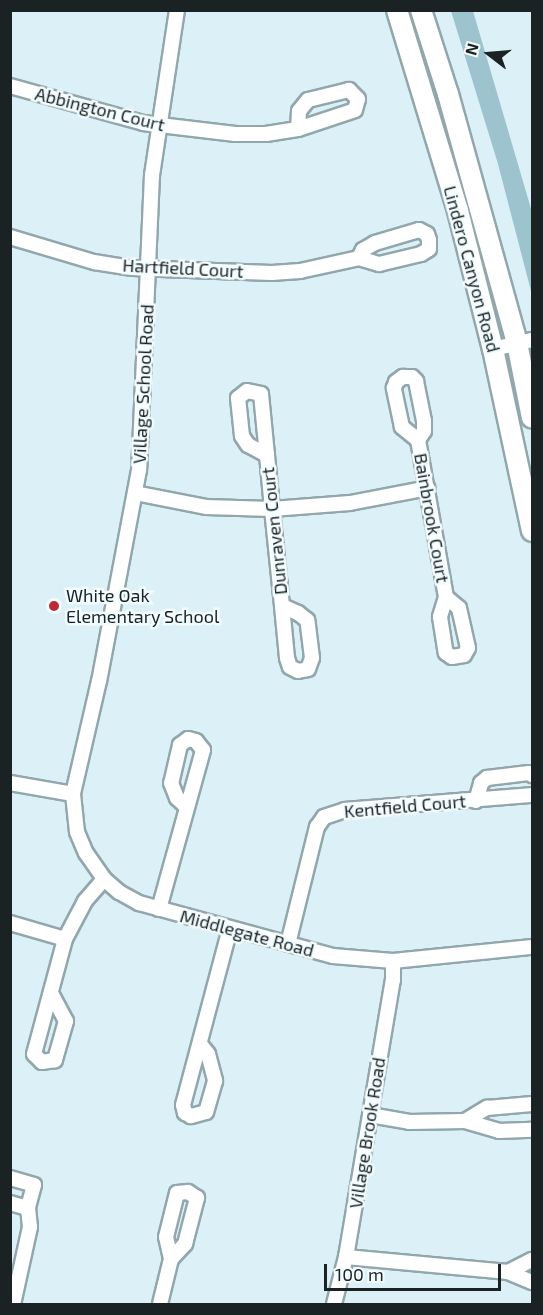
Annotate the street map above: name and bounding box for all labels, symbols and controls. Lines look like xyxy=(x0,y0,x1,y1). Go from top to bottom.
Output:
north arrow xyxy=(459,24,519,84)
text: N xyxy=(460,41,482,57)
street label: Abbington Court xyxy=(33,82,167,136)
street label: Lindero Canyon Road xyxy=(439,183,505,355)
street label: Hartfield Court xyxy=(122,254,244,282)
street label: Village School Road xyxy=(128,303,158,465)
street label: Bainbrook Court xyxy=(410,451,454,585)
street label: Dunraven Court xyxy=(257,466,291,596)
place label: White Oak Elementary School xyxy=(66,585,220,628)
marker: White Oak Elementary School xyxy=(47,599,61,613)
street label: Kentfield Court xyxy=(343,790,467,822)
street label: Middlegate Road xyxy=(178,905,316,961)
street label: Village Brook Road xyxy=(344,1056,390,1210)
scale bar xyxy=(327,1252,504,1290)
text: 100 m xyxy=(335,1263,384,1285)

